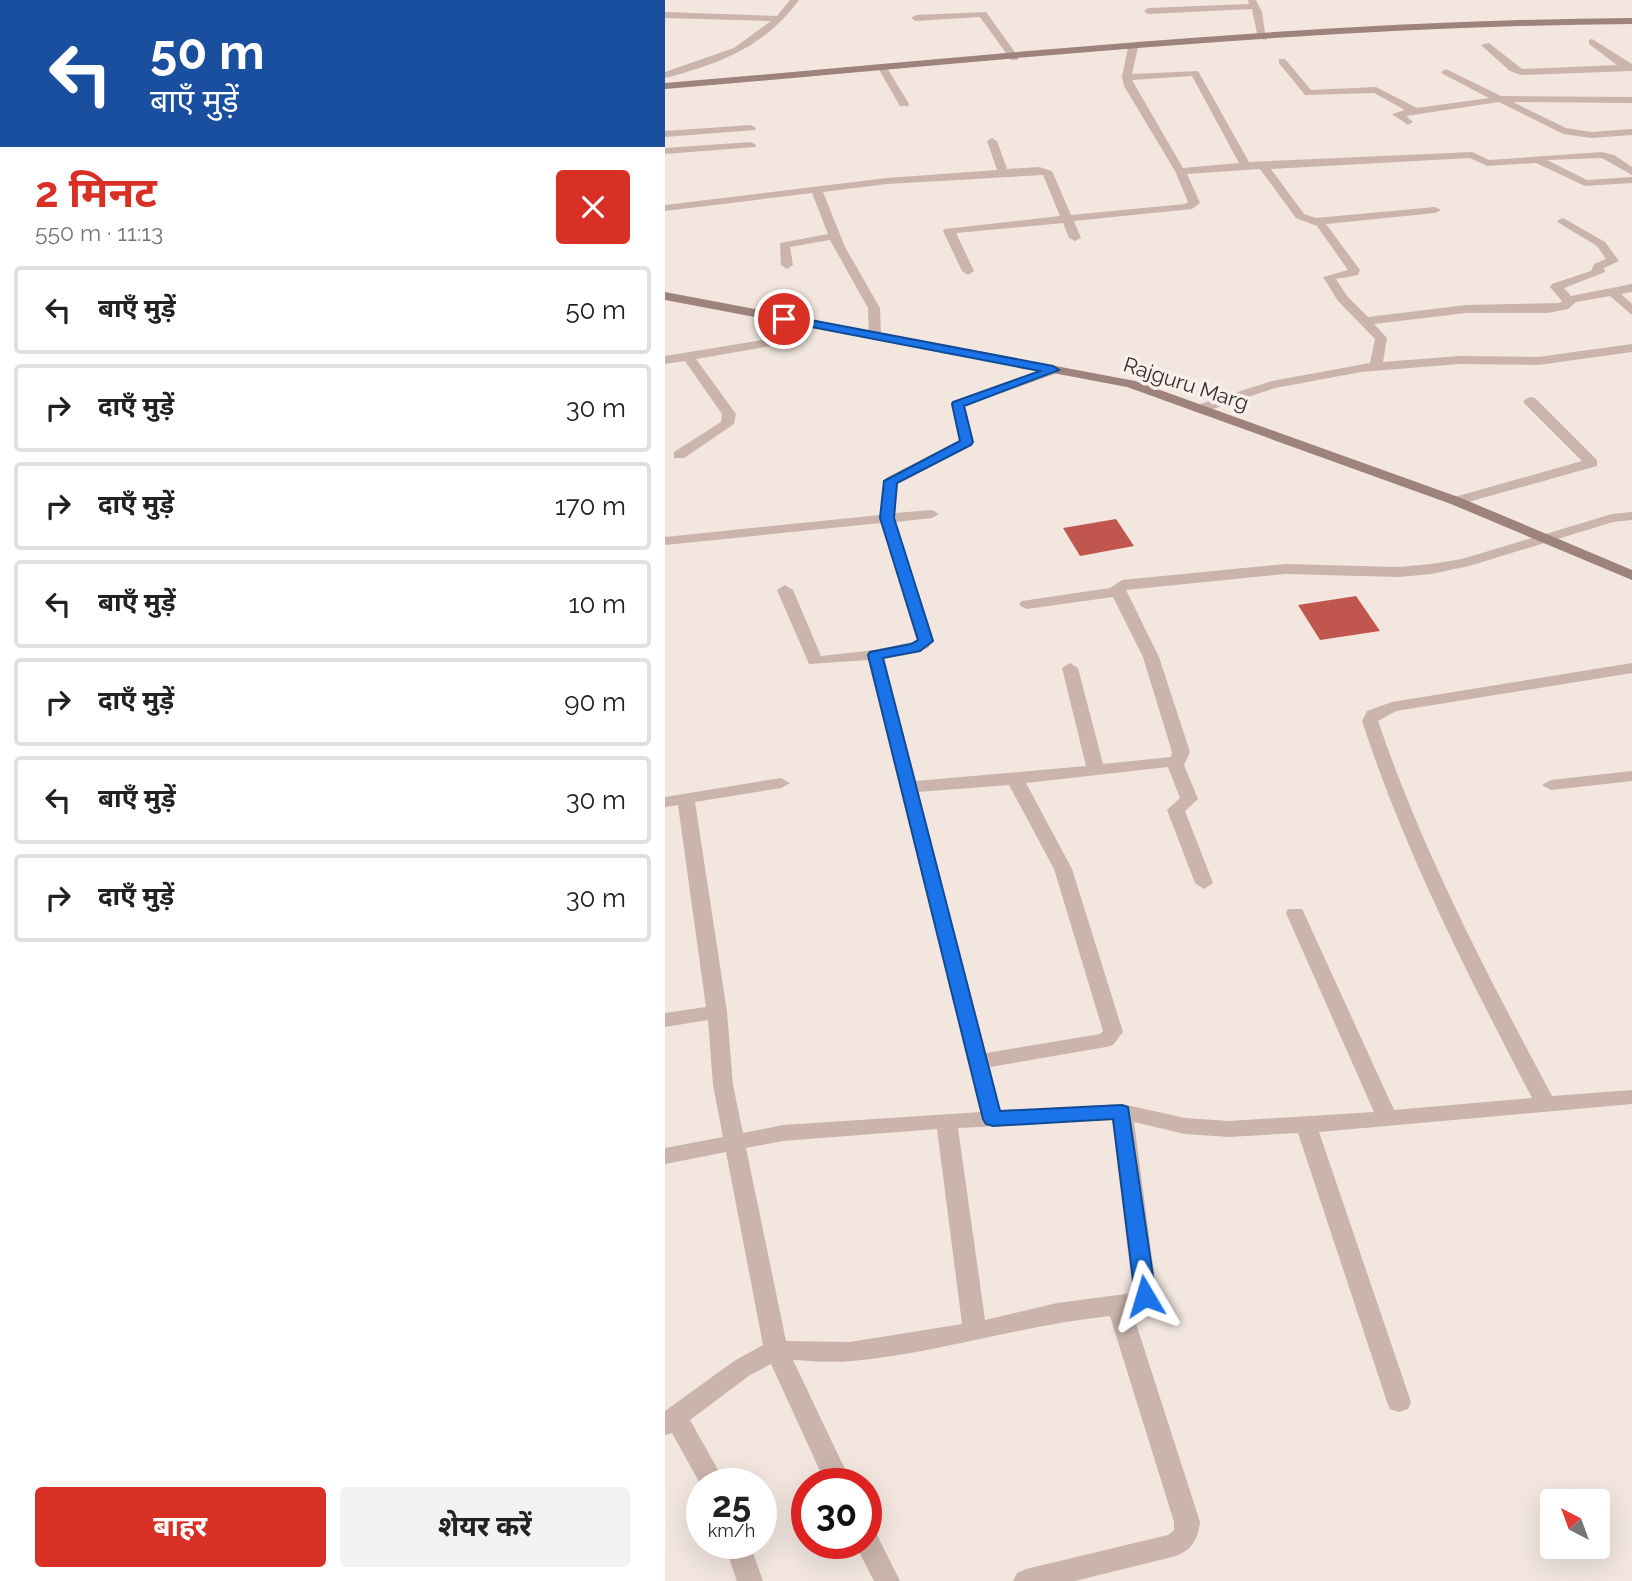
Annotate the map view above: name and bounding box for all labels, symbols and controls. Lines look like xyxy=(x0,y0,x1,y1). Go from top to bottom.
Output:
text: 50 m xyxy=(150,23,265,80)
icon: left xyxy=(35,28,126,119)
text: बाएँ मुड़ें xyxy=(150,82,239,119)
text: 2 मिनट xyxy=(35,168,157,217)
button: close xyxy=(556,170,630,244)
text: 550 m · 11:13 xyxy=(35,219,163,246)
pin xyxy=(754,289,814,349)
icon: left xyxy=(39,291,77,329)
text: बाएँ मुड़ें xyxy=(98,293,176,323)
text: 50 m xyxy=(565,295,626,325)
icon: arrive xyxy=(765,300,803,338)
street label: Rajguru Marg xyxy=(1120,352,1252,416)
icon: right xyxy=(39,389,77,427)
text: दाएँ मुड़ें xyxy=(98,391,174,421)
text: 30 m xyxy=(566,393,626,423)
icon: right xyxy=(39,487,77,525)
text: दाएँ मुड़ें xyxy=(98,489,174,519)
text: 170 m xyxy=(555,491,626,521)
icon: left xyxy=(39,585,77,623)
text: बाएँ मुड़ें xyxy=(98,587,176,617)
text: 10 m xyxy=(568,589,626,619)
icon: right xyxy=(39,683,77,721)
text: दाएँ मुड़ें xyxy=(98,685,174,715)
text: 90 m xyxy=(564,687,626,717)
icon: left xyxy=(39,781,77,819)
text: बाएँ मुड़ें xyxy=(98,783,176,813)
text: 30 m xyxy=(566,785,626,815)
icon: right xyxy=(39,879,77,917)
text: दाएँ मुड़ें xyxy=(98,881,174,911)
text: 30 m xyxy=(566,883,626,913)
position arrow xyxy=(1108,1259,1182,1333)
speed limit sign: 30 xyxy=(791,1468,882,1559)
text: 25 xyxy=(712,1484,751,1525)
button: बाहर xyxy=(35,1487,326,1567)
button: शेयर करें xyxy=(340,1487,630,1567)
north arrow xyxy=(1540,1489,1610,1559)
map controls xyxy=(1540,1489,1610,1559)
text: km/h xyxy=(708,1520,755,1541)

